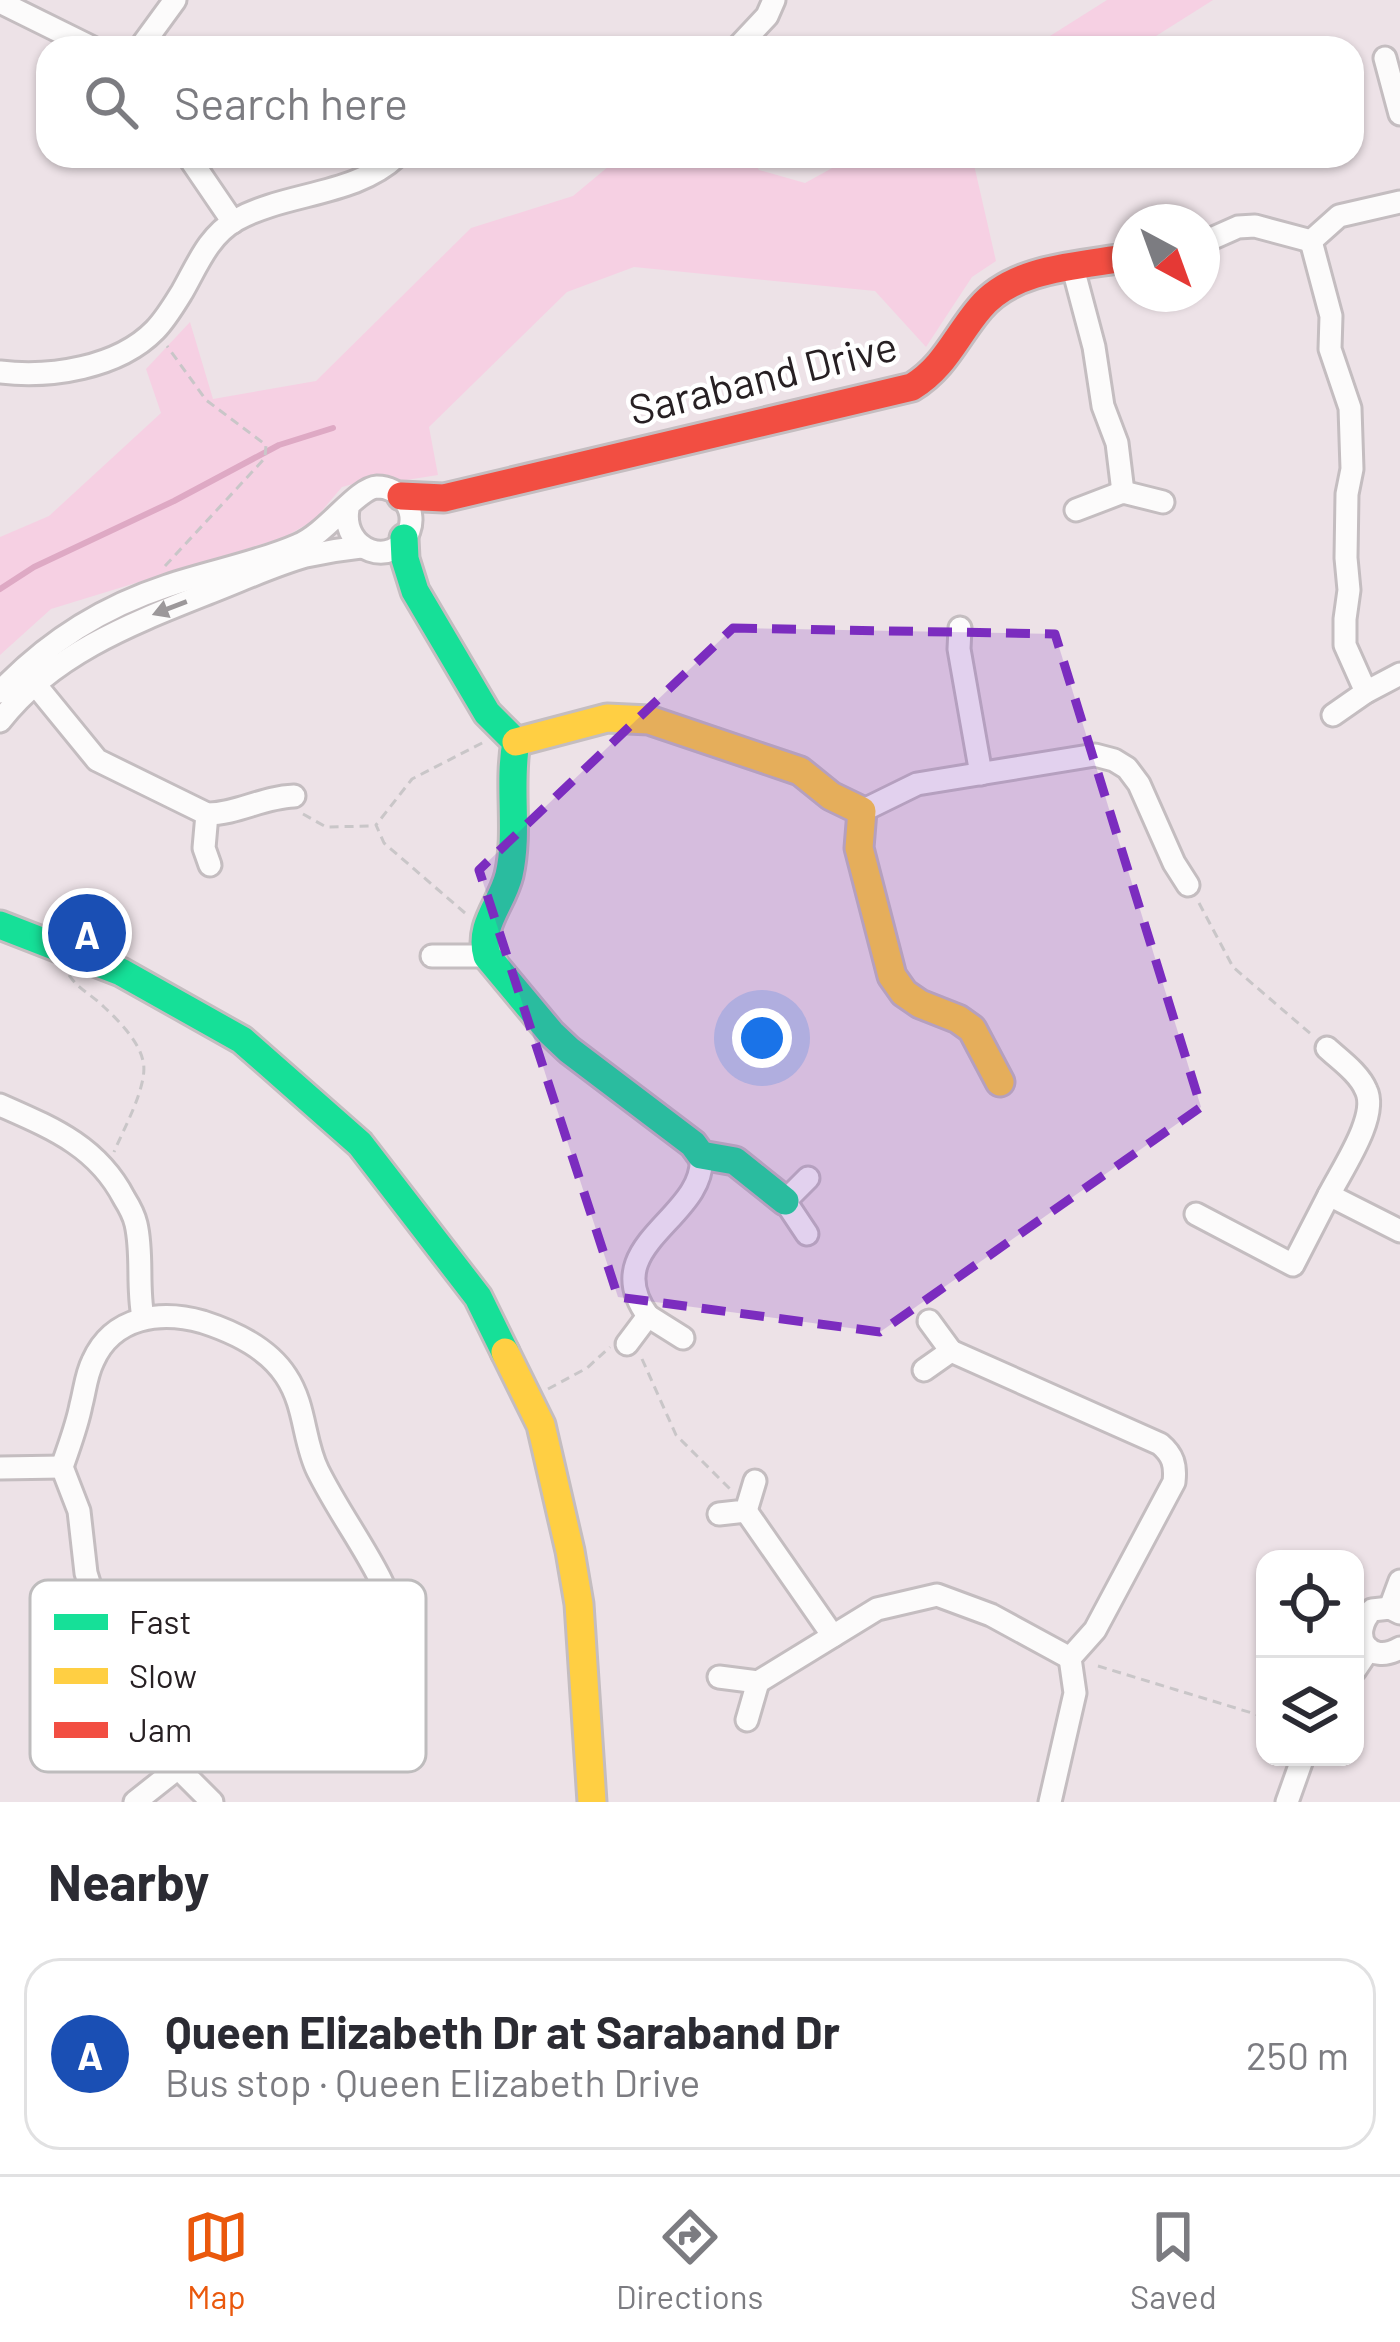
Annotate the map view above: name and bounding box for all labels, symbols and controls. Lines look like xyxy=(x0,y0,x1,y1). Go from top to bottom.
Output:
search box xyxy=(36,36,1364,168)
icon: search xyxy=(78,69,144,135)
text: Search here xyxy=(174,75,408,129)
north arrow xyxy=(1112,204,1220,312)
street label: Saraband Drive xyxy=(623,319,902,433)
one-way arrow xyxy=(152,599,188,618)
pin: A xyxy=(48,888,126,978)
your location xyxy=(732,1008,792,1068)
map controls xyxy=(1256,1550,1364,1766)
button: locate xyxy=(1256,1550,1364,1658)
legend xyxy=(30,1580,426,1772)
text: Fast xyxy=(129,1601,191,1641)
text: Slow xyxy=(129,1655,197,1695)
button: layers xyxy=(1256,1658,1364,1766)
text: Jam xyxy=(129,1709,192,1749)
text: Nearby xyxy=(48,1850,209,1911)
text: Queen Elizabeth Dr at Saraband Dr xyxy=(165,2004,840,2058)
text: A xyxy=(77,2031,103,2078)
text: 250 m xyxy=(1246,2031,1349,2078)
text: Bus stop · Queen Elizabeth Drive xyxy=(165,2058,700,2105)
tab: Map xyxy=(183,2204,249,2316)
tab: Directions xyxy=(616,2204,763,2316)
tab: Saved xyxy=(1130,2204,1217,2316)

